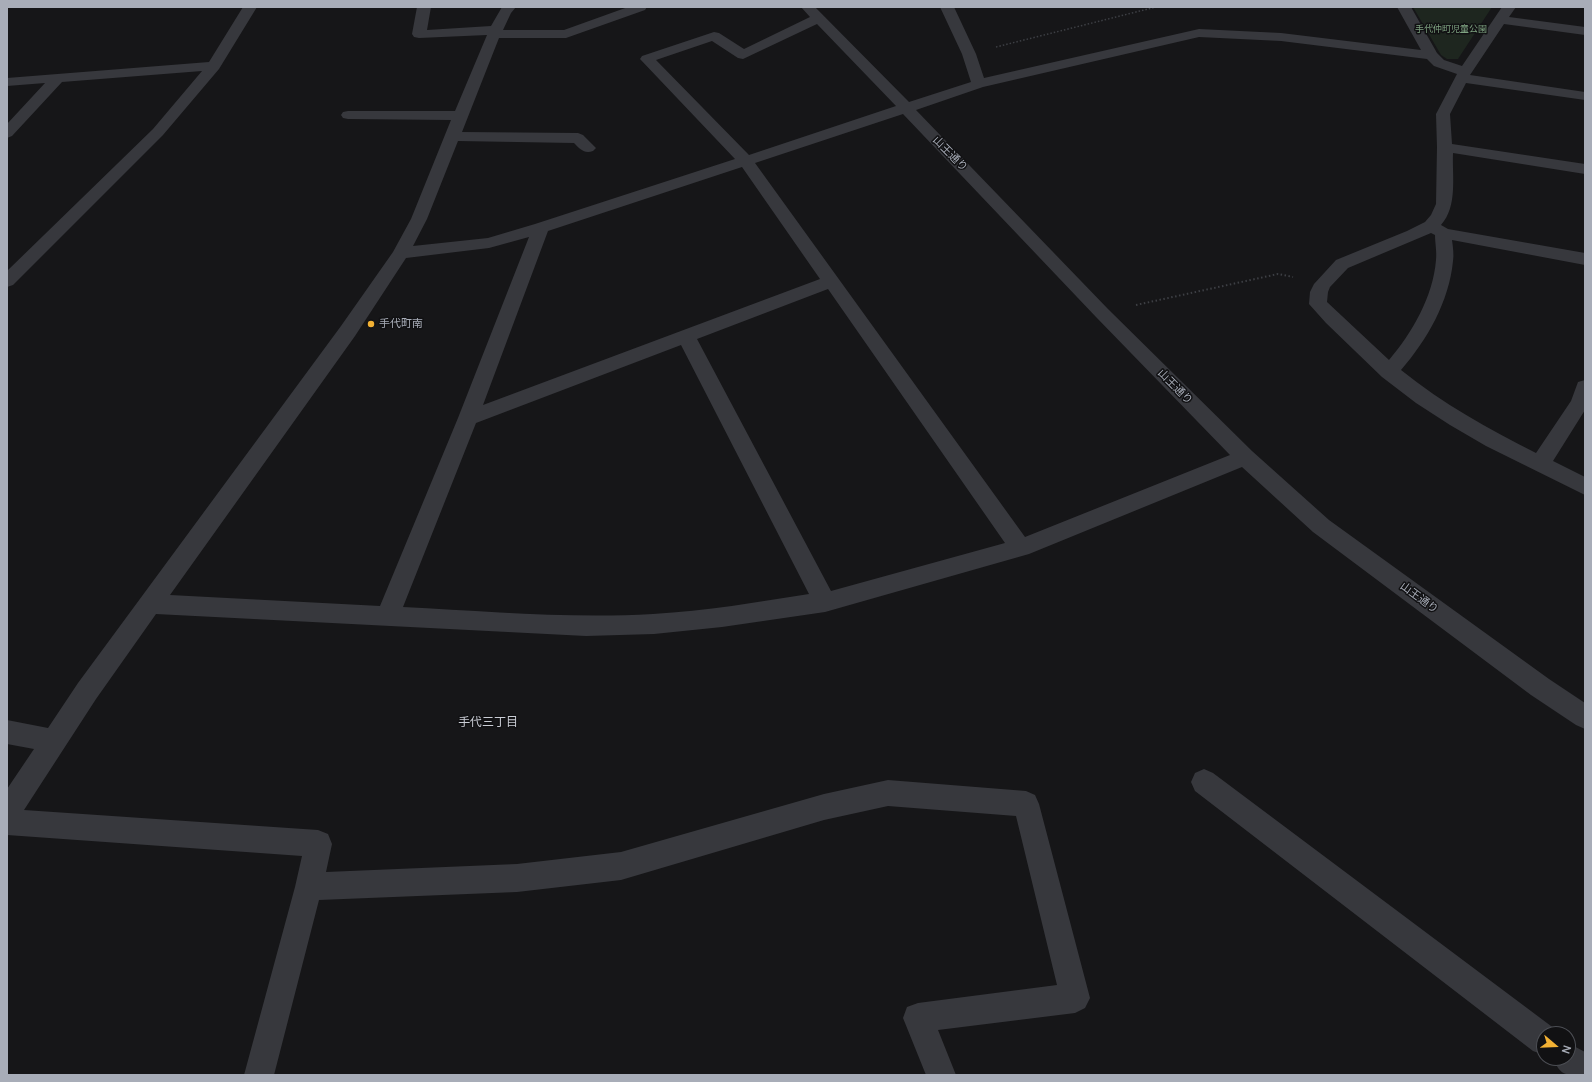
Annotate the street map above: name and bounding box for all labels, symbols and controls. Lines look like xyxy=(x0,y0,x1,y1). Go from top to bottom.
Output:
park label: 手代仲町児童公園 xyxy=(1415,24,1487,34)
street label: 山王通り xyxy=(930,134,970,174)
place label: 手代町南 xyxy=(379,317,423,331)
marker: 手代町南 xyxy=(366,319,376,329)
street label: 山王通り xyxy=(1155,367,1195,407)
street label: 山王通り xyxy=(1397,580,1441,616)
district label: 手代三丁目 xyxy=(458,716,518,730)
north arrow xyxy=(1536,1026,1576,1066)
text: N xyxy=(1558,1044,1575,1056)

